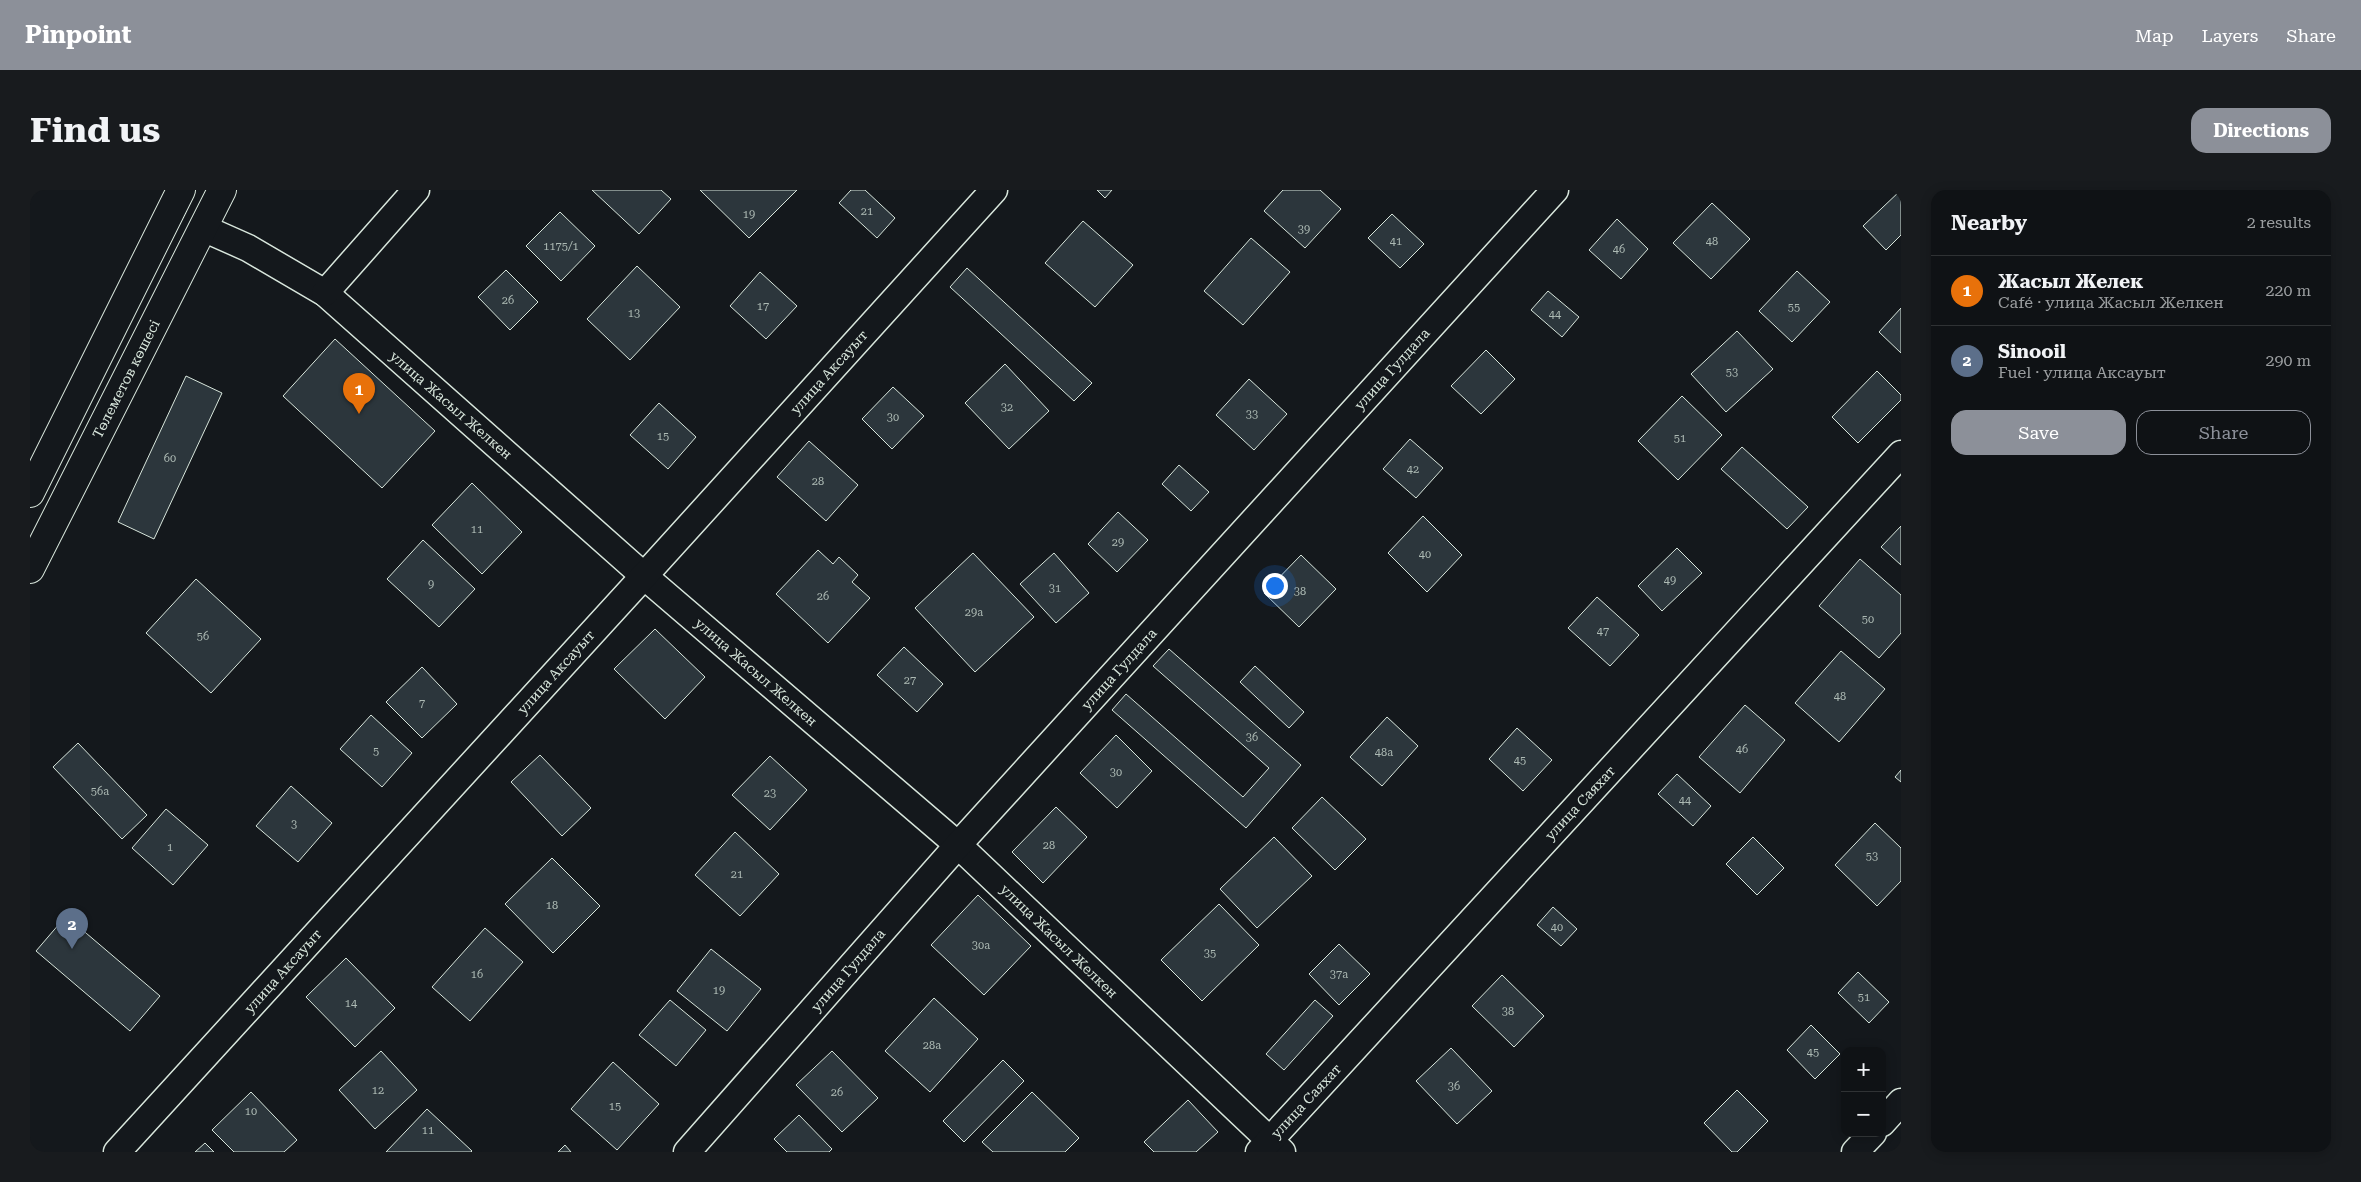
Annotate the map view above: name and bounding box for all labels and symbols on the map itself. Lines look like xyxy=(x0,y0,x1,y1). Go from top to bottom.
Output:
house number: 21 xyxy=(861,205,873,218)
house number: 19 xyxy=(743,208,755,221)
house number: 39 xyxy=(1298,223,1310,236)
house number: 41 xyxy=(1390,235,1402,248)
house number: 48 xyxy=(1706,235,1718,248)
house number: 1175/1 xyxy=(543,240,579,253)
house number: 46 xyxy=(1613,243,1625,256)
house number: 26 xyxy=(502,294,514,307)
house number: 17 xyxy=(757,300,769,313)
house number: 55 xyxy=(1788,301,1800,314)
house number: 13 xyxy=(628,307,640,320)
house number: 44 xyxy=(1549,308,1562,321)
street label: Төлеметов көшесі xyxy=(89,317,163,441)
street label: улица Гулдала xyxy=(1351,325,1433,413)
street label: улица Аксауыт xyxy=(787,327,871,417)
street label: улица Жасыл Желкен xyxy=(387,348,515,462)
house number: 53 xyxy=(1726,366,1738,379)
pin: 1 xyxy=(343,373,375,414)
house number: 32 xyxy=(1001,401,1013,414)
house number: 33 xyxy=(1246,408,1258,421)
house number: 30 xyxy=(887,411,899,424)
house number: 15 xyxy=(657,430,669,443)
house number: 51 xyxy=(1674,432,1686,445)
house number: 60 xyxy=(164,452,176,465)
house number: 42 xyxy=(1407,463,1419,476)
house number: 28 xyxy=(812,475,824,488)
house number: 11 xyxy=(471,523,483,536)
house number: 29 xyxy=(1112,536,1124,549)
house number: 40 xyxy=(1419,548,1431,561)
your location xyxy=(1262,573,1288,599)
house number: 49 xyxy=(1664,574,1676,587)
house number: 9 xyxy=(428,578,434,591)
house number: 31 xyxy=(1049,582,1061,595)
house number: 38 xyxy=(1294,585,1306,598)
house number: 26 xyxy=(817,590,829,603)
house number: 29а xyxy=(965,606,983,619)
house number: 50 xyxy=(1862,613,1874,626)
street label: улица Жасыл Желкен xyxy=(692,615,820,729)
street label: улица Гулдала xyxy=(1078,625,1160,713)
house number: 47 xyxy=(1597,625,1609,638)
street label: улица Аксауыт xyxy=(514,627,598,717)
house number: 56 xyxy=(197,630,209,643)
house number: 27 xyxy=(904,674,916,687)
house number: 48 xyxy=(1834,690,1846,703)
house number: 7 xyxy=(419,697,425,710)
house number: 36 xyxy=(1246,731,1258,744)
house number: 46 xyxy=(1736,743,1748,756)
house number: 5 xyxy=(373,745,379,758)
house number: 48а xyxy=(1375,746,1393,759)
house number: 45 xyxy=(1514,754,1526,767)
street label: улица Саяхат xyxy=(1542,763,1618,843)
house number: 30 xyxy=(1110,766,1122,779)
house number: 56а xyxy=(91,785,109,798)
house number: 23 xyxy=(764,787,776,800)
house number: 44 xyxy=(1679,794,1692,807)
house number: 3 xyxy=(291,818,297,831)
house number: 28 xyxy=(1043,839,1055,852)
house number: 1 xyxy=(167,841,173,854)
house number: 53 xyxy=(1866,850,1878,863)
house number: 21 xyxy=(731,868,743,881)
street label: улица Жасыл Желкен xyxy=(997,881,1121,1001)
house number: 18 xyxy=(546,899,558,912)
pin: 2 xyxy=(56,908,88,949)
house number: 40 xyxy=(1551,921,1563,934)
street label: улица Гулдала xyxy=(808,925,889,1015)
street label: улица Аксауыт xyxy=(241,926,325,1016)
house number: 30а xyxy=(972,939,990,952)
house number: 35 xyxy=(1204,947,1216,960)
house number: 16 xyxy=(471,968,483,981)
house number: 37а xyxy=(1330,968,1348,981)
house number: 19 xyxy=(713,984,725,997)
house number: 51 xyxy=(1858,991,1870,1004)
house number: 14 xyxy=(345,997,358,1010)
house number: 38 xyxy=(1502,1005,1514,1018)
house number: 28а xyxy=(923,1039,941,1052)
house number: 45 xyxy=(1807,1046,1819,1059)
street label: улица Саяхат xyxy=(1268,1061,1344,1141)
house number: 36 xyxy=(1448,1080,1460,1093)
house number: 12 xyxy=(372,1084,384,1097)
house number: 26 xyxy=(831,1086,843,1099)
house number: 15 xyxy=(609,1100,621,1113)
house number: 10 xyxy=(245,1105,257,1118)
house number: 11 xyxy=(422,1124,434,1137)

